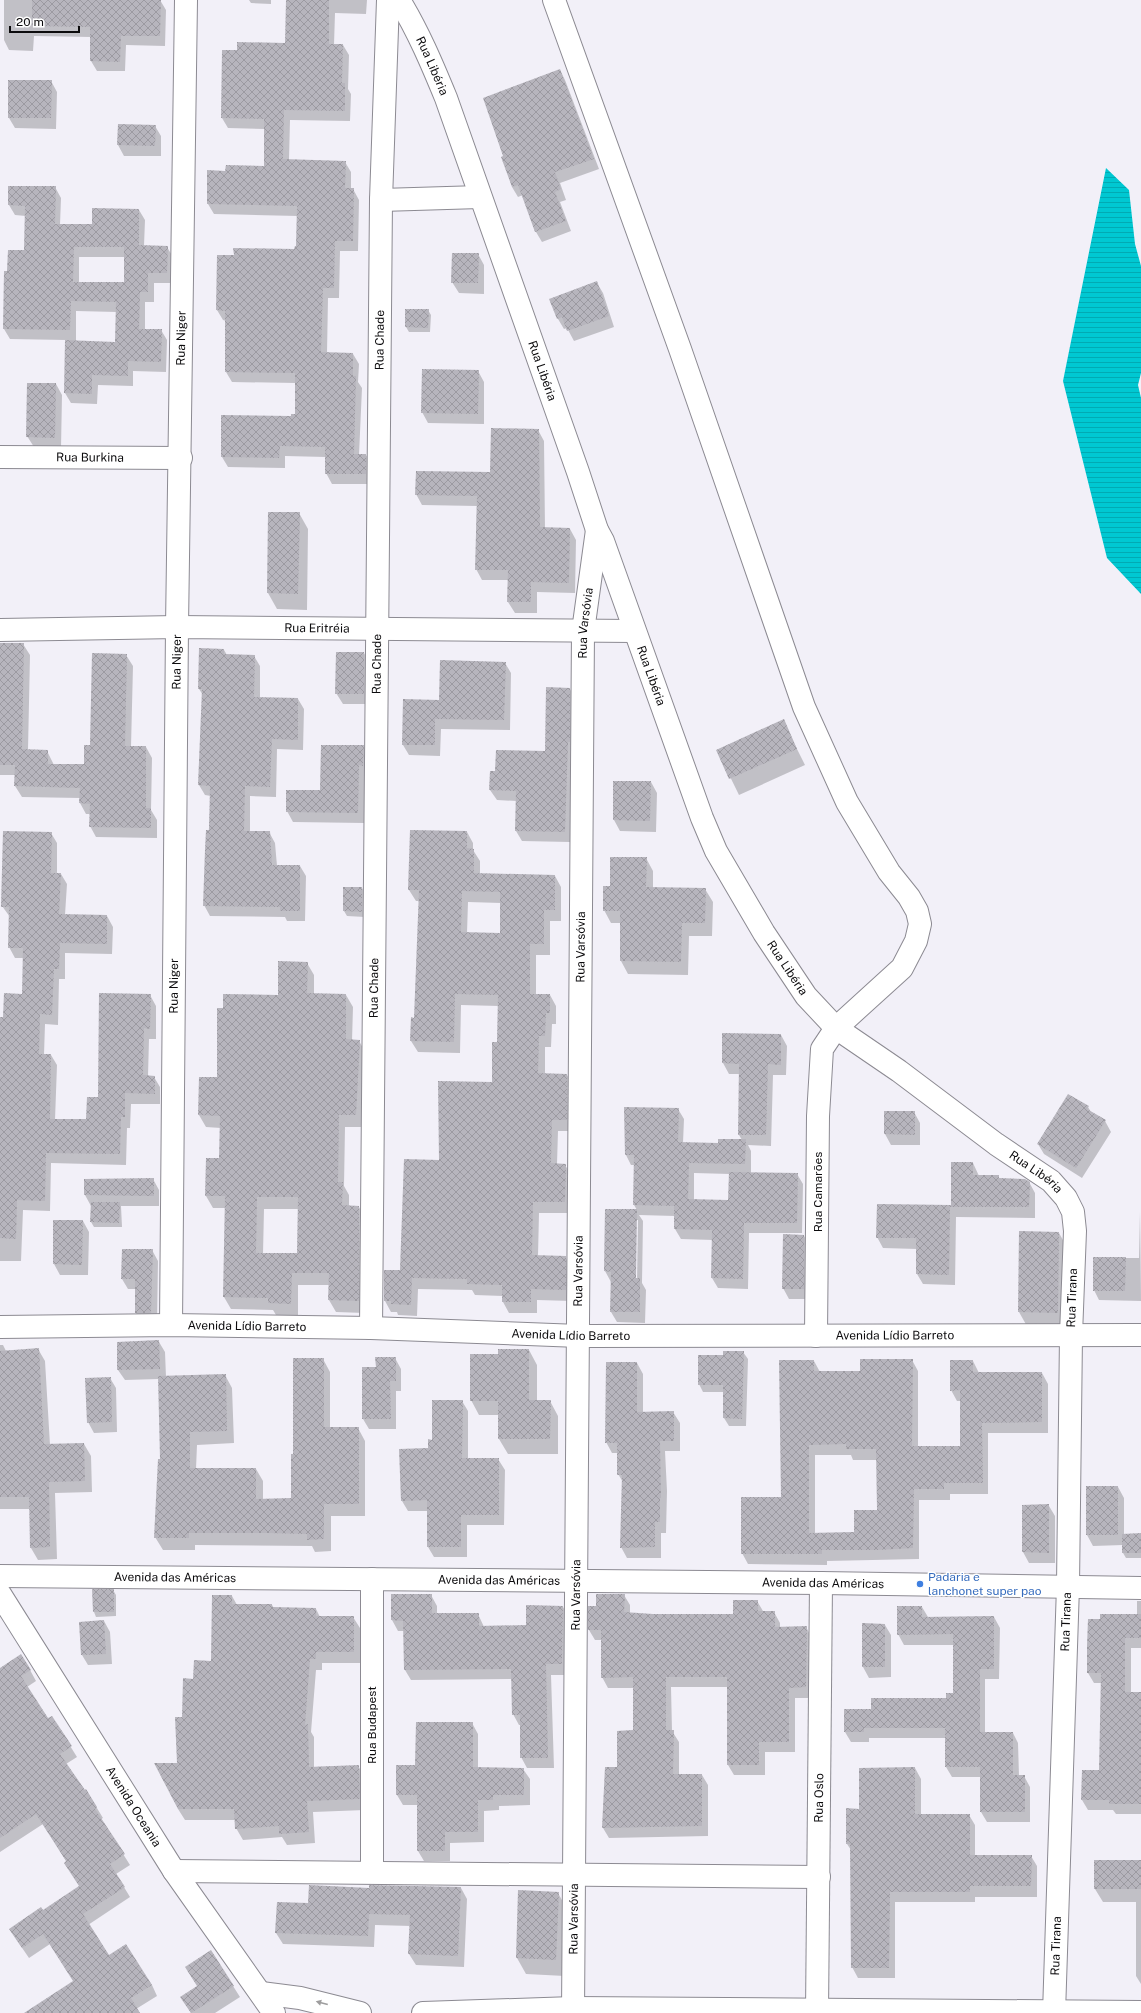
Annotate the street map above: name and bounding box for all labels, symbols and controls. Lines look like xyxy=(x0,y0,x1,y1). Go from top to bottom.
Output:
scale bar xyxy=(10,8,79,34)
text: 20 m xyxy=(16,15,44,29)
street label: Rua Libéria xyxy=(413,34,451,98)
street label: Rua Niger xyxy=(174,310,189,366)
street label: Rua Chade xyxy=(372,310,387,370)
street label: Rua Libéria xyxy=(525,339,559,403)
street label: Rua Burkina xyxy=(56,450,124,465)
street label: Rua Varsóvia xyxy=(576,587,596,659)
street label: Rua Eritréia xyxy=(284,621,350,636)
street label: Rua Niger xyxy=(169,634,184,690)
street label: Rua Chade xyxy=(370,634,384,694)
street label: Rua Libéria xyxy=(634,644,668,708)
street label: Rua Varsóvia xyxy=(573,911,588,983)
street label: Rua Libéria xyxy=(764,938,811,998)
street label: Rua Niger xyxy=(167,958,181,1014)
street label: Rua Chade xyxy=(367,958,381,1018)
street label: Rua Libéria xyxy=(1006,1148,1065,1196)
street label: Rua Camarões xyxy=(811,1152,825,1232)
street label: Rua Varsóvia xyxy=(571,1235,586,1307)
street label: Rua Tirana xyxy=(1064,1268,1080,1328)
street label: Avenida Lídio Barreto xyxy=(187,1318,307,1334)
street label: Avenida Lídio Barreto xyxy=(511,1326,630,1343)
street label: Avenida Lídio Barreto xyxy=(835,1328,954,1343)
street label: Rua Varsóvia xyxy=(569,1559,583,1631)
street label: Avenida das Américas xyxy=(114,1570,236,1585)
place label: Padaria e lanchonet super pao xyxy=(928,1570,1042,1598)
street label: Avenida das Américas xyxy=(438,1573,560,1588)
street label: Avenida das Américas xyxy=(762,1575,884,1591)
marker: Padaria e lanchonet super pao xyxy=(915,1579,925,1589)
street label: Rua Tirana xyxy=(1058,1592,1074,1652)
street label: Rua Budapest xyxy=(365,1686,379,1764)
street label: Avenida Oceania xyxy=(103,1764,164,1849)
street label: Rua Oslo xyxy=(812,1773,826,1823)
street label: Rua Varsóvia xyxy=(566,1883,581,1955)
street label: Rua Tirana xyxy=(1048,1916,1064,1976)
one-way arrow xyxy=(316,2000,328,2006)

